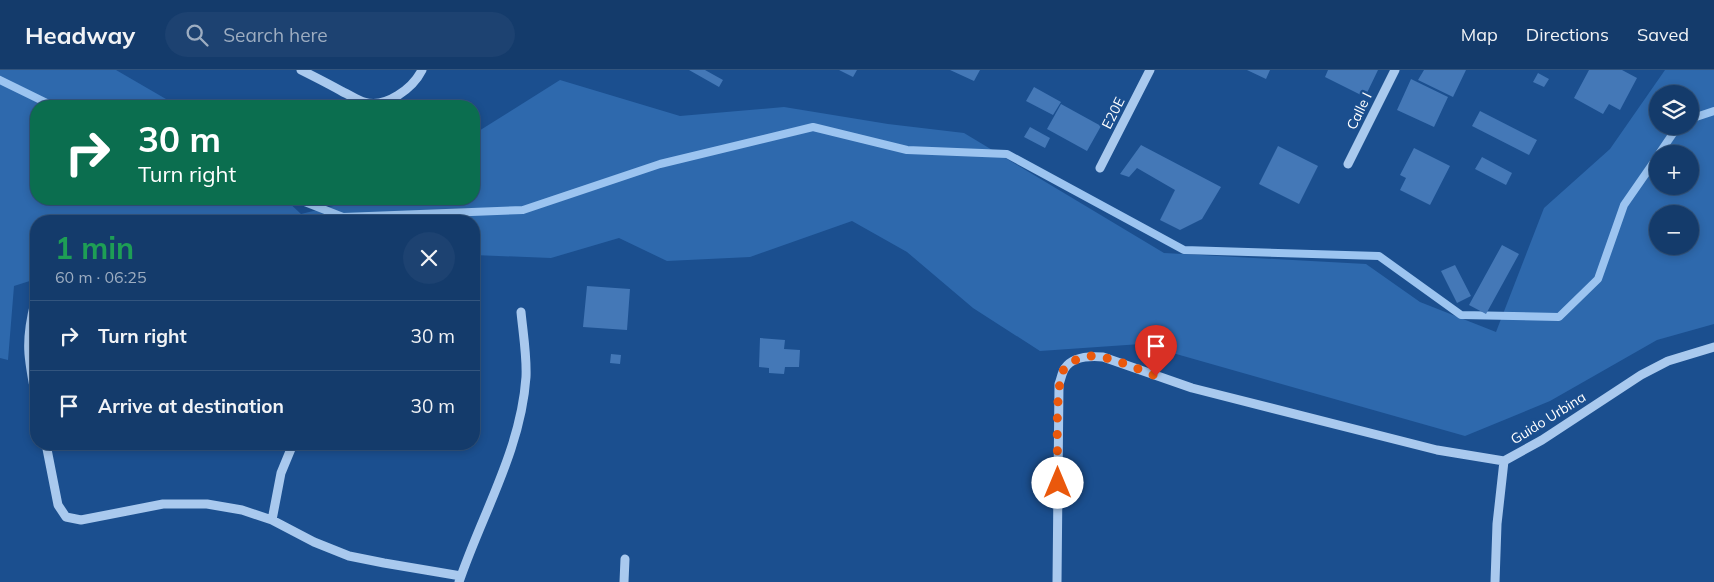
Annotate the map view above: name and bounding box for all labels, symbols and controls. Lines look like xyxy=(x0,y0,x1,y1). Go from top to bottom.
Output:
search box xyxy=(165,12,515,57)
text: Headway xyxy=(25,20,135,50)
icon: search xyxy=(183,21,211,49)
text: Search here xyxy=(223,23,328,47)
text: Map xyxy=(1461,23,1498,46)
text: Directions xyxy=(1526,23,1609,46)
text: Saved xyxy=(1637,23,1689,46)
map controls xyxy=(1649,85,1699,255)
button: layers xyxy=(1649,85,1699,135)
street label: Calle I xyxy=(1342,89,1376,133)
street label: E20E xyxy=(1097,94,1129,132)
text: 30 m xyxy=(138,117,221,161)
icon: right xyxy=(55,120,120,185)
button: + xyxy=(1649,145,1699,195)
text: Turn right xyxy=(138,160,236,188)
button: − xyxy=(1649,205,1699,255)
text: 1 min xyxy=(55,229,134,267)
button: close xyxy=(403,232,455,284)
text: 60 m · 06:25 xyxy=(55,267,147,287)
icon: right xyxy=(55,322,83,350)
text: Turn right xyxy=(98,324,187,348)
text: 30 m xyxy=(411,324,455,348)
pin xyxy=(1135,325,1177,376)
icon: arrive xyxy=(1142,332,1170,360)
street label: Guido Urbina xyxy=(1507,388,1589,448)
icon: arrive xyxy=(55,392,83,420)
text: Arrive at destination xyxy=(98,394,284,418)
text: 30 m xyxy=(411,394,455,418)
position arrow xyxy=(1031,456,1083,508)

